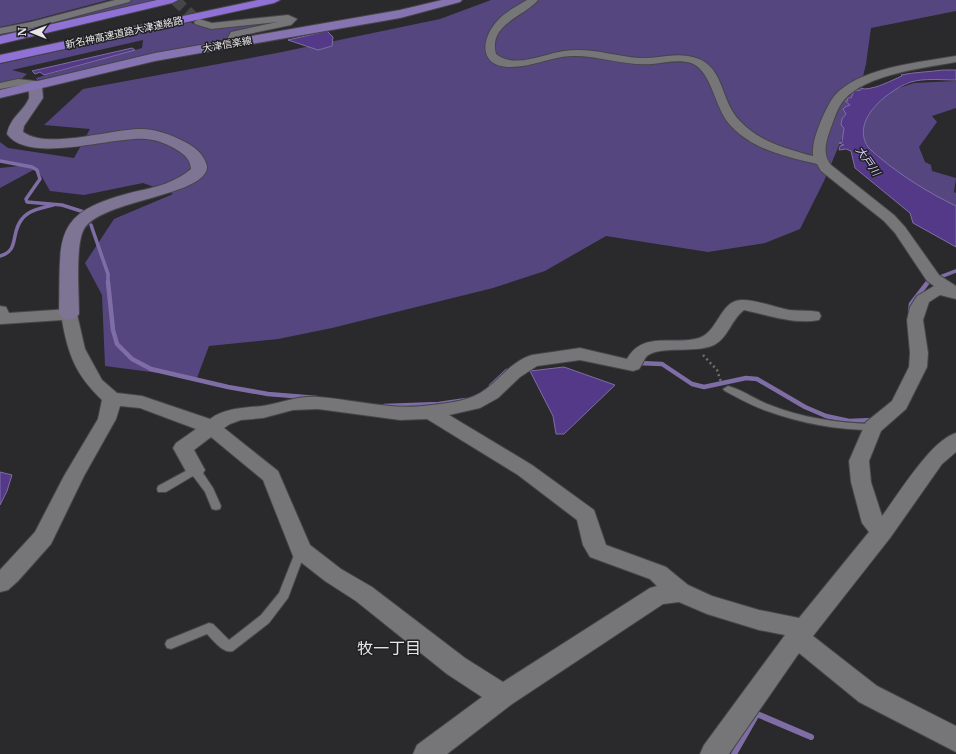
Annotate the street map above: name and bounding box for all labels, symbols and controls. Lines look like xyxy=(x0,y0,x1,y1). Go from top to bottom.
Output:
north arrow xyxy=(12,12,52,52)
street label: 新名神高速道路大津連絡路 xyxy=(64,14,184,51)
text: N xyxy=(15,27,29,36)
street label: 大津信楽線 xyxy=(201,34,253,55)
water label: 大戸川 xyxy=(853,143,884,179)
district label: 牧一丁目 xyxy=(357,638,421,658)

